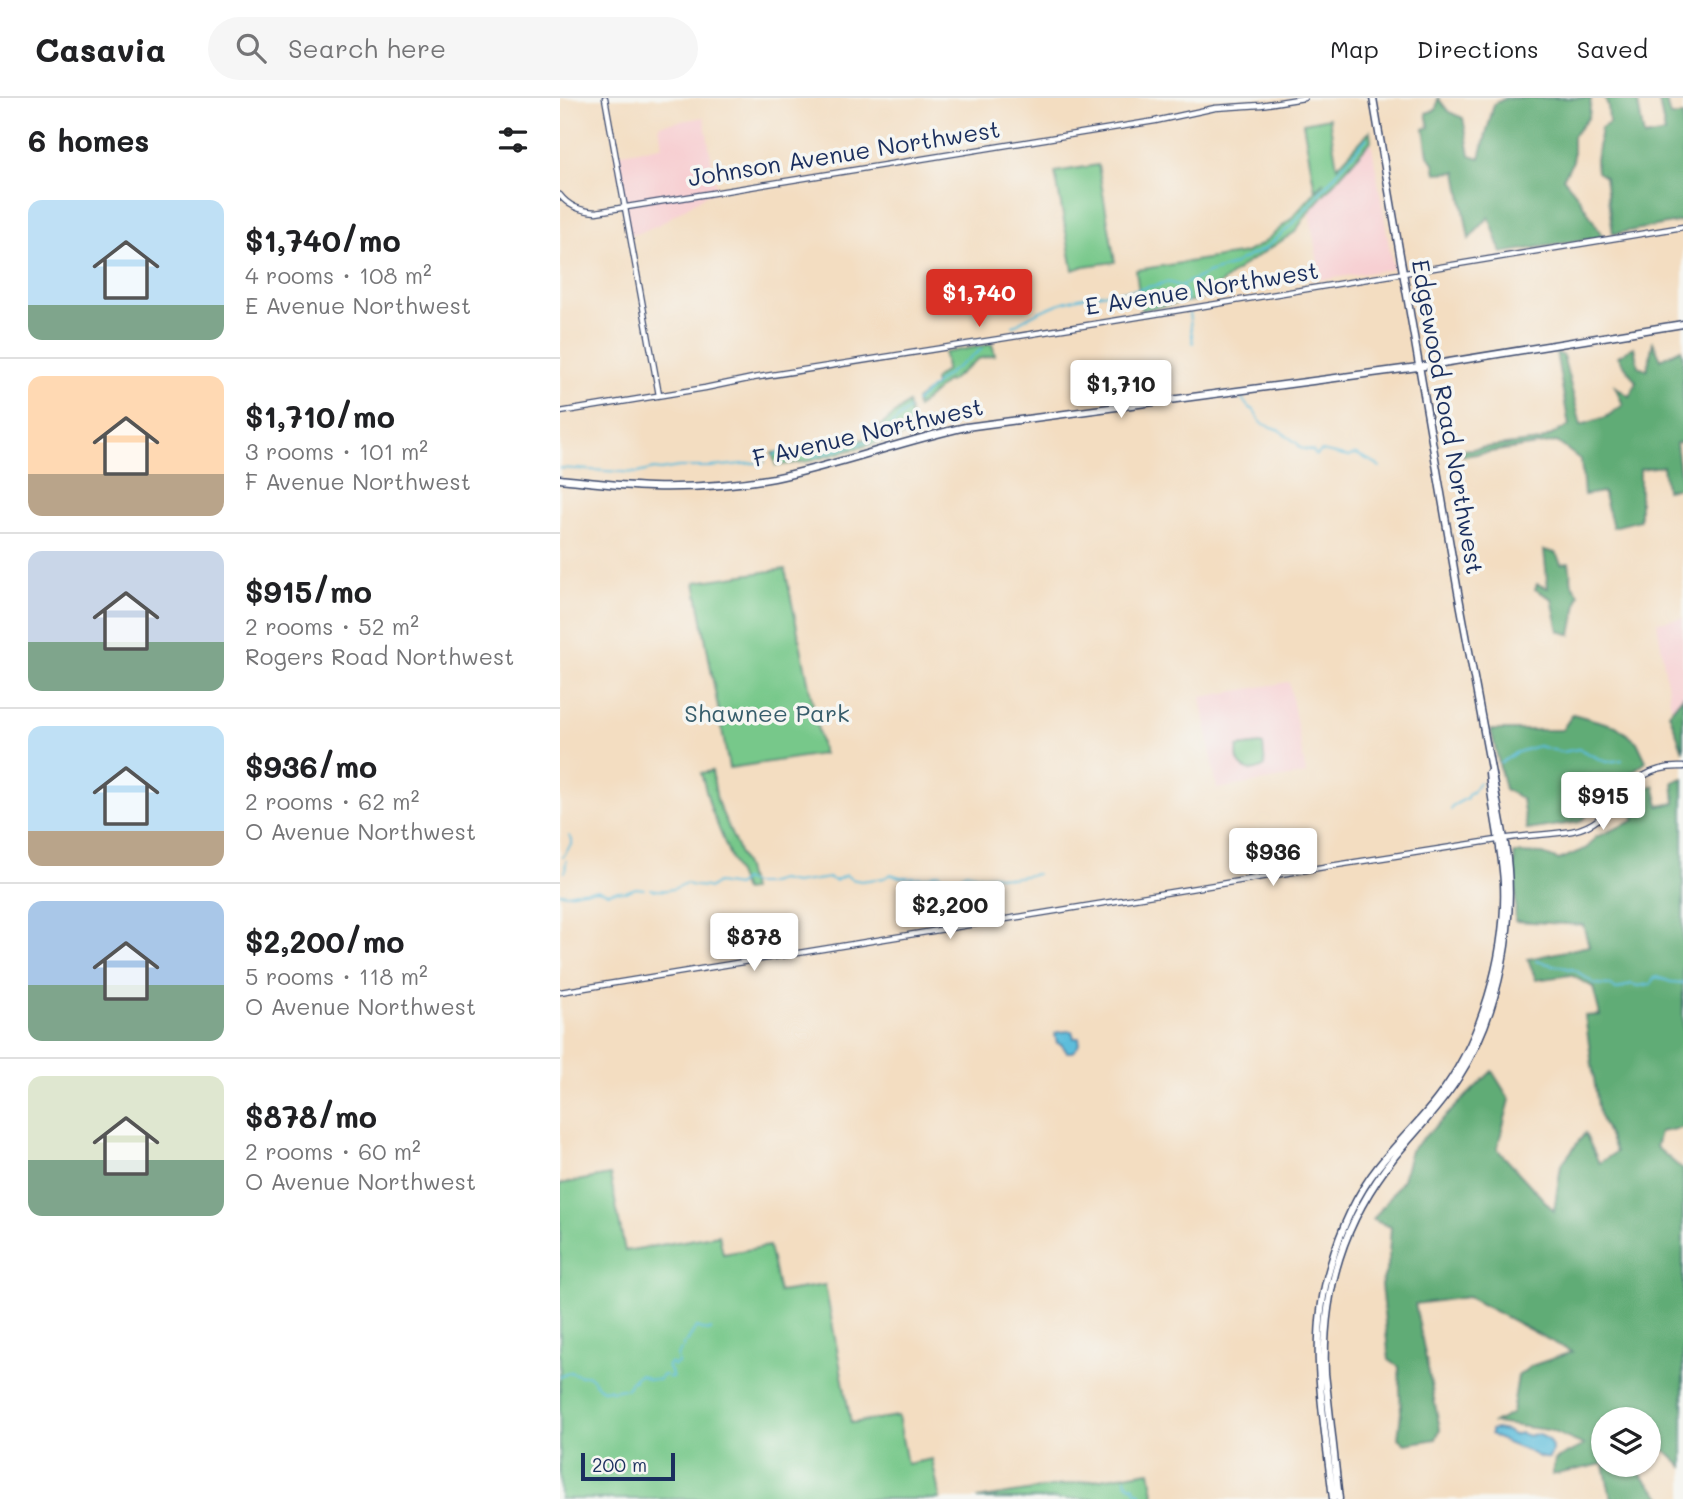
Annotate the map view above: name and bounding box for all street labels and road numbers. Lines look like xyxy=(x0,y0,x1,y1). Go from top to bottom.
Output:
street label: Johnson Avenue Northwest xyxy=(685,113,1002,193)
street label: E Avenue Northwest xyxy=(1083,254,1321,321)
street label: Edgewood Road Northwest xyxy=(1406,257,1491,577)
street label: F Avenue Northwest xyxy=(749,390,986,473)

